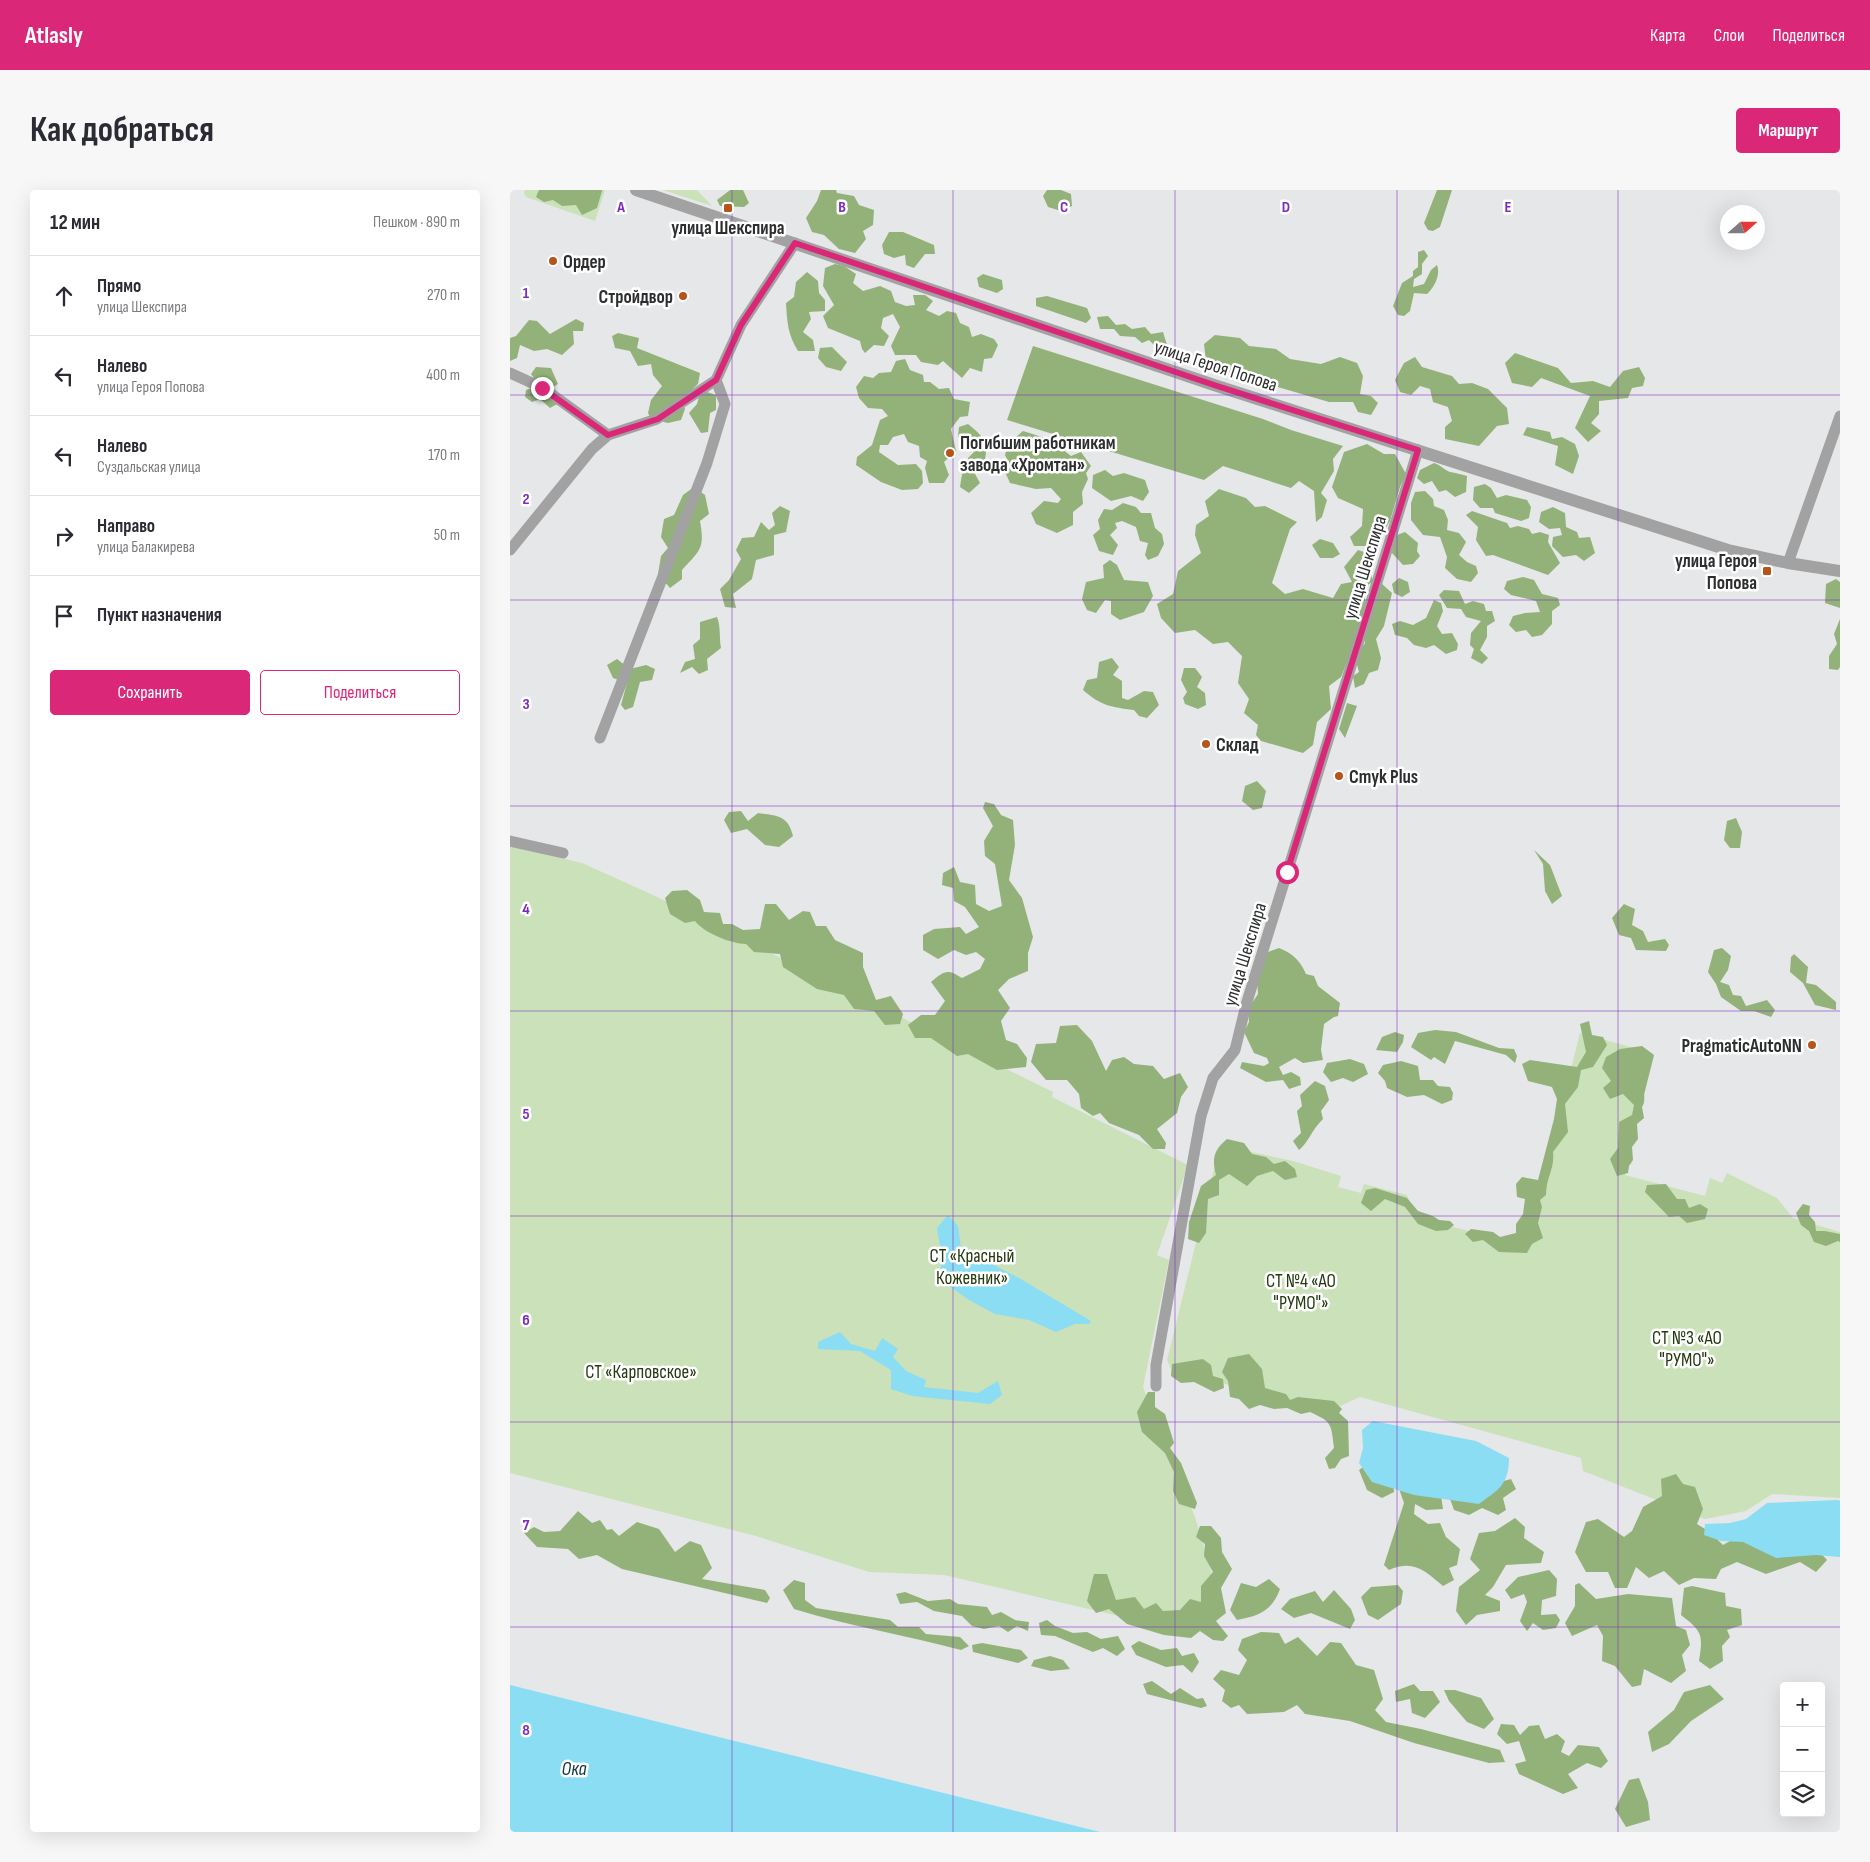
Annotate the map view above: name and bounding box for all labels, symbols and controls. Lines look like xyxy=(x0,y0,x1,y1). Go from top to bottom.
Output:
text: Atlasly xyxy=(25,21,83,50)
text: Карта xyxy=(1650,25,1686,46)
text: Слои xyxy=(1714,25,1745,46)
text: Поделиться xyxy=(1773,25,1845,46)
button: Маршрут xyxy=(1736,108,1840,153)
text: Как добраться xyxy=(30,109,214,152)
text: A xyxy=(616,198,625,217)
text: B xyxy=(838,198,846,217)
text: C xyxy=(1060,198,1068,217)
text: D xyxy=(1282,198,1290,217)
text: E xyxy=(1505,198,1512,217)
marker: улица Шекспира xyxy=(722,202,734,214)
north arrow xyxy=(1720,205,1765,250)
text: 12 мин xyxy=(50,210,100,235)
text: Пешком · 890 m xyxy=(373,213,460,232)
place label: улица Шекспира xyxy=(671,217,785,240)
place label: Ордер xyxy=(563,251,606,274)
marker: Ордер xyxy=(547,255,559,267)
text: Прямо xyxy=(97,275,141,298)
icon: ahead xyxy=(50,282,78,310)
text: 1 xyxy=(523,284,530,303)
text: 270 m xyxy=(427,286,460,305)
place label: Стройдвор xyxy=(599,286,673,309)
marker: Стройдвор xyxy=(677,290,689,302)
text: улица Шекспира xyxy=(97,298,187,317)
street label: улица Героя Попова xyxy=(1151,336,1280,397)
text: Налево xyxy=(97,355,147,378)
icon: left xyxy=(50,362,78,390)
text: 400 m xyxy=(426,366,460,385)
route end xyxy=(531,377,554,400)
text: улица Героя Попова xyxy=(97,378,205,397)
place label: Погибшим работникам завода «Хромтан» xyxy=(960,432,1116,477)
text: Налево xyxy=(97,435,147,458)
icon: left xyxy=(50,442,78,470)
text: 170 m xyxy=(428,446,460,465)
marker: Погибшим работникам завода «Хромтан» xyxy=(944,447,956,459)
text: Суздальская улица xyxy=(97,458,201,477)
text: 2 xyxy=(522,490,530,509)
street label: улица Шекспира xyxy=(1339,513,1392,622)
text: Направо xyxy=(97,515,155,538)
icon: right xyxy=(50,522,78,550)
text: 50 m xyxy=(434,526,460,545)
text: улица Балакирева xyxy=(97,538,195,557)
place label: улица Героя Попова xyxy=(1675,550,1757,595)
marker: улица Героя Попова xyxy=(1761,565,1773,577)
icon: arrive xyxy=(50,602,78,630)
text: Пункт назначения xyxy=(97,604,222,627)
button: Сохранить xyxy=(50,670,250,715)
button: Поделиться xyxy=(260,670,460,715)
text: 3 xyxy=(522,695,530,714)
place label: Склад xyxy=(1216,734,1259,757)
marker: Склад xyxy=(1200,738,1212,750)
place label: Cmyk Plus xyxy=(1349,766,1418,789)
marker: Cmyk Plus xyxy=(1333,770,1345,782)
route start xyxy=(1276,861,1299,884)
text: 4 xyxy=(522,900,530,919)
street label: улица Шекспира xyxy=(1219,900,1272,1009)
place label: PragmaticAutoNN xyxy=(1682,1035,1802,1058)
marker: PragmaticAutoNN xyxy=(1806,1039,1818,1051)
text: 5 xyxy=(522,1105,530,1124)
park label: СТ «Красный Кожевник» xyxy=(930,1245,1014,1290)
park label: СТ №4 «АО "РУМО"» xyxy=(1266,1270,1336,1315)
text: 6 xyxy=(522,1311,530,1330)
park label: СТ №3 «АО "РУМО"» xyxy=(1652,1327,1722,1372)
park label: СТ «Карповское» xyxy=(585,1361,697,1384)
text: 7 xyxy=(523,1516,530,1535)
map controls xyxy=(1780,1682,1825,1817)
button: + xyxy=(1780,1682,1825,1727)
text: 8 xyxy=(522,1721,530,1740)
button: − xyxy=(1780,1727,1825,1772)
water label: Ока xyxy=(562,1757,586,1781)
button: layers xyxy=(1780,1772,1825,1817)

